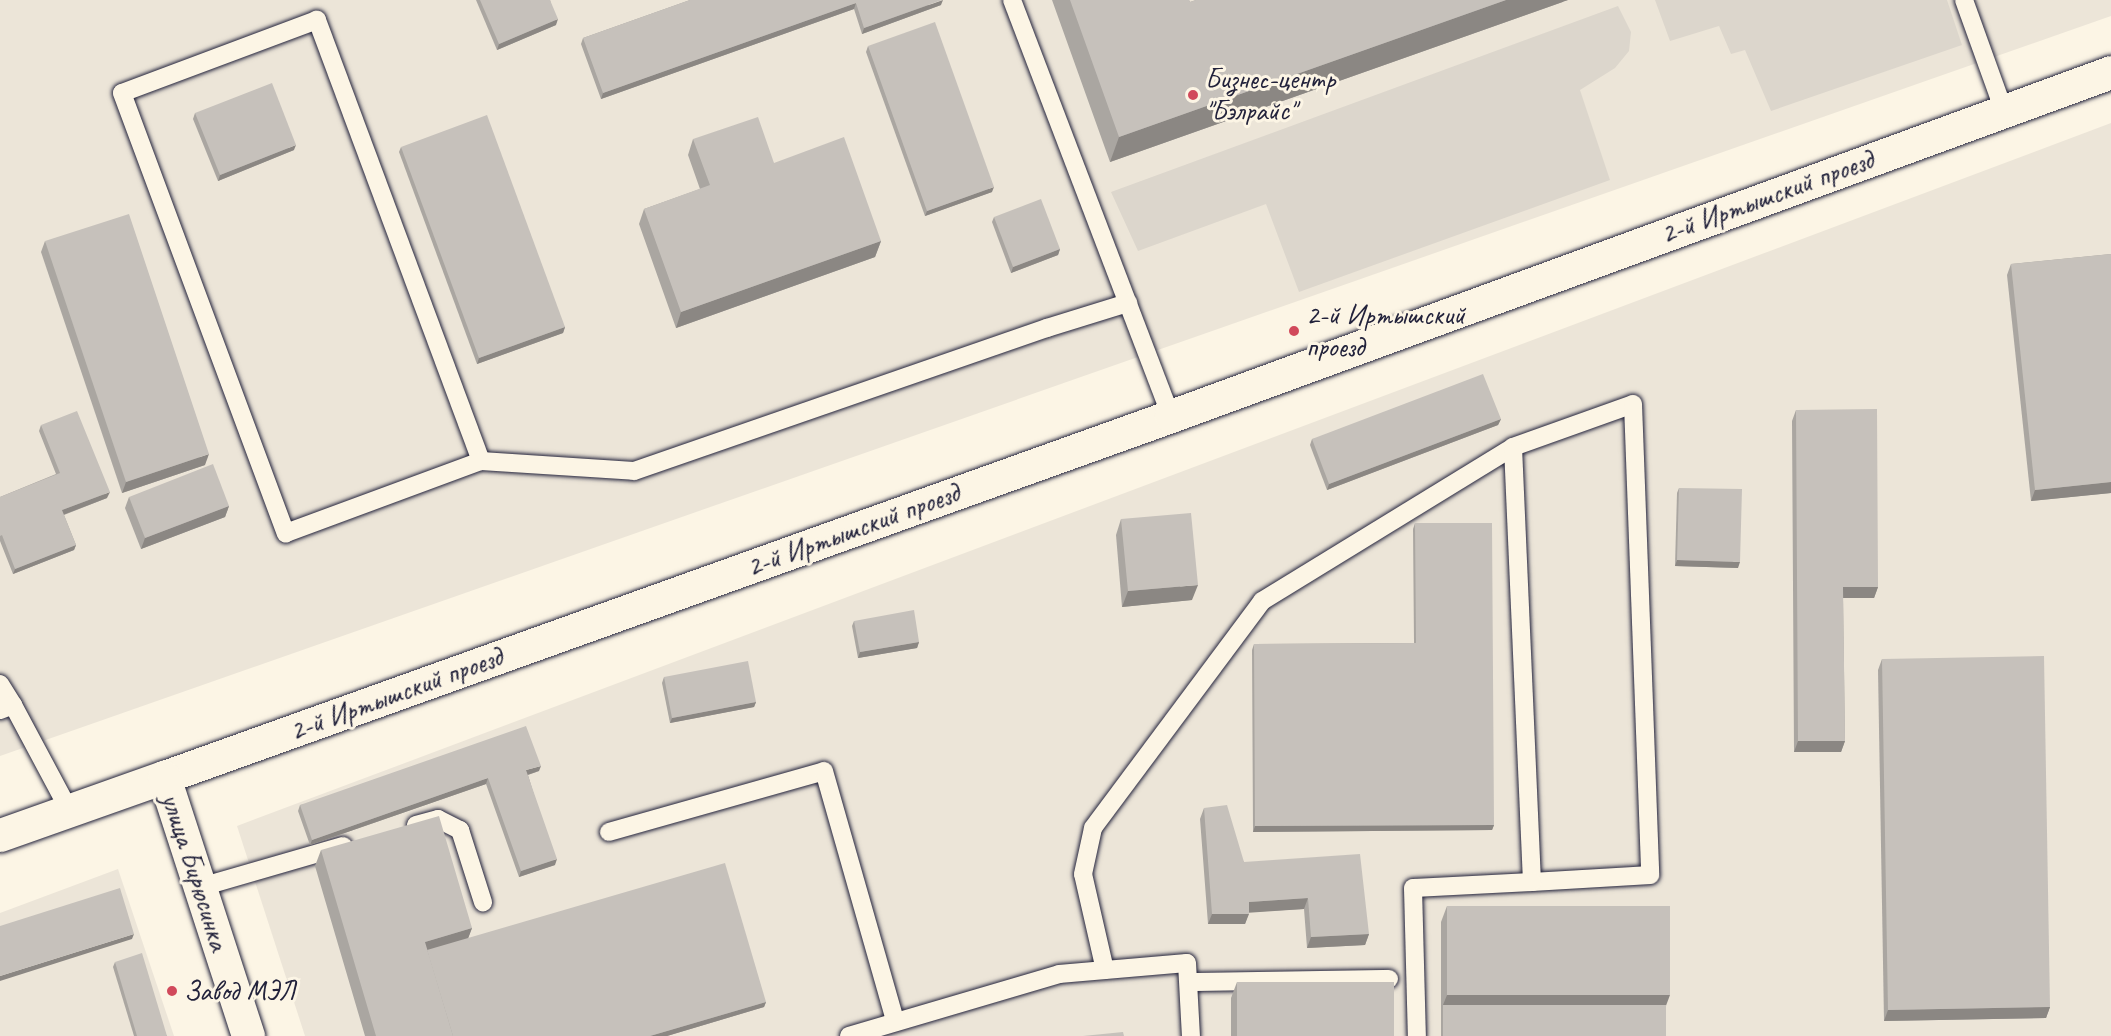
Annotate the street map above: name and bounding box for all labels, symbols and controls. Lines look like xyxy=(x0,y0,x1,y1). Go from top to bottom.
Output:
place label: Бизнес-центр "Бэлрайс" xyxy=(1205,62,1335,128)
marker: Бизнес-центр "Бэлрайс" xyxy=(1186,88,1200,102)
street label: 2-й Иртышский проезд xyxy=(1656,143,1878,251)
place label: 2-й Иртышский проезд xyxy=(1306,298,1465,364)
marker: 2-й Иртышский проезд xyxy=(1287,324,1301,338)
street label: 2-й Иртышский проезд xyxy=(742,476,964,584)
street label: 2-й Иртышский проезд xyxy=(285,640,507,748)
street label: улица Бирюсинка xyxy=(154,789,236,955)
place label: Завод МЭЛ xyxy=(184,974,295,1008)
marker: Завод МЭЛ xyxy=(165,984,179,998)

